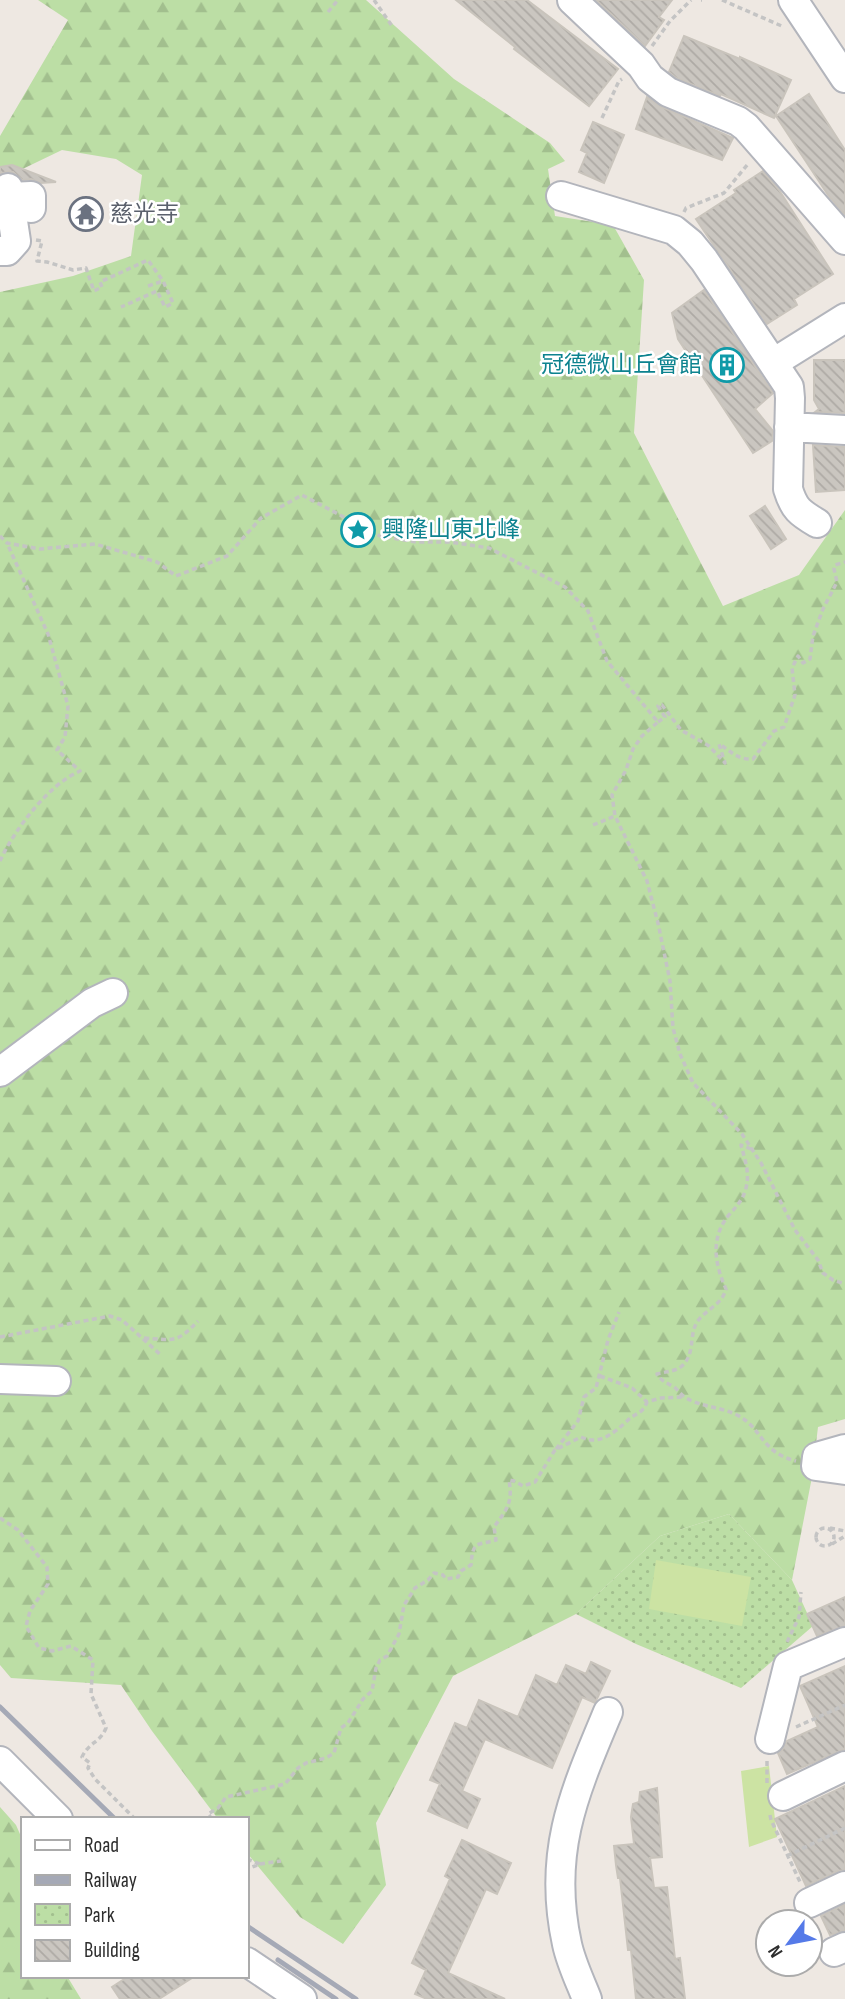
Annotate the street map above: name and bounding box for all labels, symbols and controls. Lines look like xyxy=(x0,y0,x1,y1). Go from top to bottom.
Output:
temple icon: 慈光寺 xyxy=(67,195,105,233)
place label: 慈光寺 xyxy=(110,200,179,228)
building icon: 冠德微山丘會館 xyxy=(708,346,746,384)
place label: 冠德微山丘會館 xyxy=(541,351,702,379)
place icon: 興隆山東北峰 xyxy=(339,511,377,549)
place label: 興隆山東北峰 xyxy=(382,516,520,544)
legend xyxy=(21,1817,248,1978)
text: Road xyxy=(84,1833,119,1858)
text: Railway xyxy=(84,1868,137,1893)
text: Park xyxy=(84,1903,115,1928)
north arrow xyxy=(754,1908,824,1978)
text: Building xyxy=(84,1938,140,1963)
text: N xyxy=(763,1941,788,1962)

